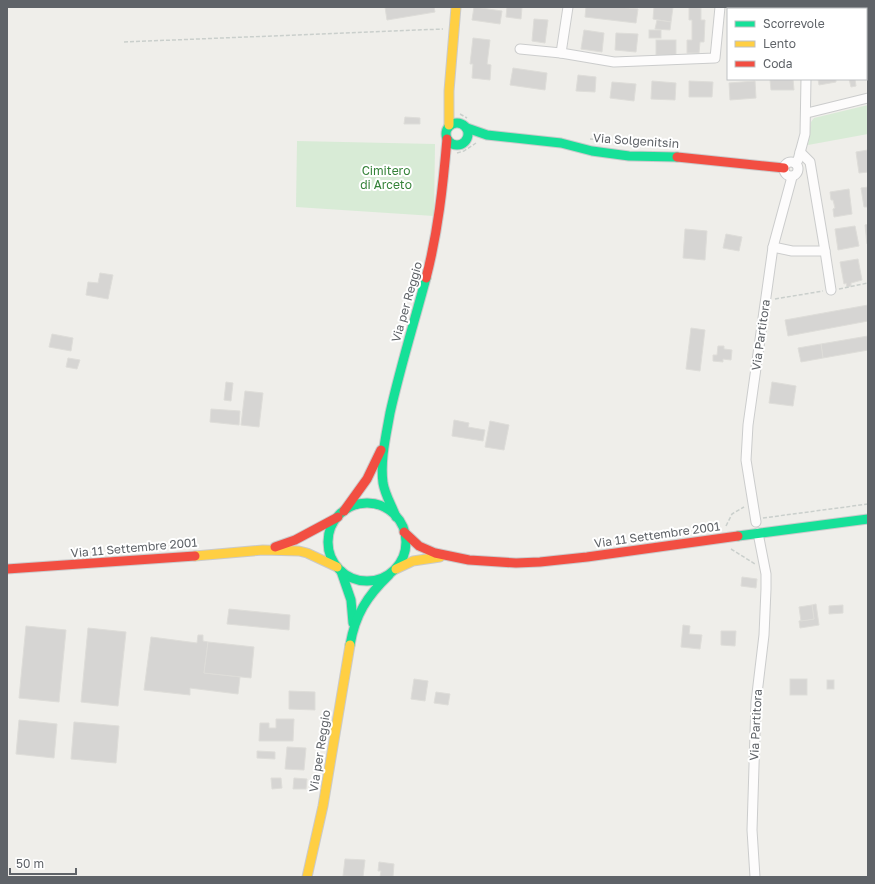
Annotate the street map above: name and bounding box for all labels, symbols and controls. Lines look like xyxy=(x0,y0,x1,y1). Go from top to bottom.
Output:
legend xyxy=(727,8,867,80)
text: Scorrevole xyxy=(763,16,825,31)
text: Lento xyxy=(763,36,796,51)
text: Coda xyxy=(763,56,793,71)
street label: Via Solgenitsin xyxy=(592,130,680,151)
park label: Cimitero di Arceto xyxy=(360,163,412,192)
street label: Via per Reggio xyxy=(388,260,425,344)
street label: Via Partitora xyxy=(748,298,773,372)
street label: Via 11 Settembre 2001 xyxy=(593,518,721,551)
street label: Via 11 Settembre 2001 xyxy=(70,534,198,561)
street label: Via Partitora xyxy=(746,689,765,761)
street label: Via per Reggio xyxy=(306,709,333,793)
scale bar xyxy=(10,850,76,876)
text: 50 m xyxy=(16,856,44,871)

